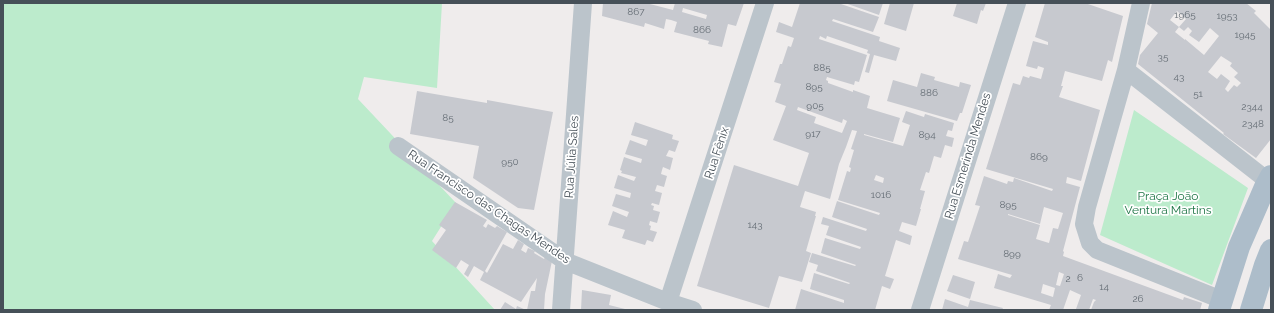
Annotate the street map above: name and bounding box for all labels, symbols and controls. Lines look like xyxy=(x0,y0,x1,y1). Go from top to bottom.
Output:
house number: 867 xyxy=(627,6,645,18)
house number: 1965 xyxy=(1174,9,1196,21)
house number: 1953 xyxy=(1217,10,1237,22)
house number: 866 xyxy=(693,24,711,36)
house number: 1945 xyxy=(1234,29,1256,41)
house number: 35 xyxy=(1158,51,1168,63)
house number: 885 xyxy=(813,62,831,74)
house number: 43 xyxy=(1174,71,1184,83)
house number: 895 xyxy=(805,81,823,93)
house number: 886 xyxy=(920,87,938,99)
house number: 51 xyxy=(1193,88,1203,100)
street label: Rua Esmerinda Mendes xyxy=(942,91,994,221)
house number: 905 xyxy=(806,100,824,112)
house number: 2344 xyxy=(1241,101,1263,113)
house number: 85 xyxy=(442,112,454,124)
street label: Rua Júlia Sales xyxy=(562,115,582,199)
house number: 2348 xyxy=(1242,118,1264,130)
street label: Rua Fênix xyxy=(702,125,732,181)
house number: 917 xyxy=(805,128,821,140)
house number: 894 xyxy=(918,129,936,141)
street label: Rua Francisco das Chagas Mendes xyxy=(405,147,573,267)
house number: 869 xyxy=(1030,151,1048,163)
house number: 950 xyxy=(501,156,519,168)
house number: 1016 xyxy=(871,189,891,201)
park label: Praça João Ventura Martins xyxy=(1125,189,1211,217)
house number: 895 xyxy=(999,199,1017,211)
house number: 143 xyxy=(747,219,763,231)
house number: 899 xyxy=(1003,248,1021,260)
house number: 6 xyxy=(1077,272,1083,284)
house number: 2 xyxy=(1065,273,1071,285)
house number: 14 xyxy=(1099,281,1109,293)
house number: 26 xyxy=(1132,293,1144,305)

